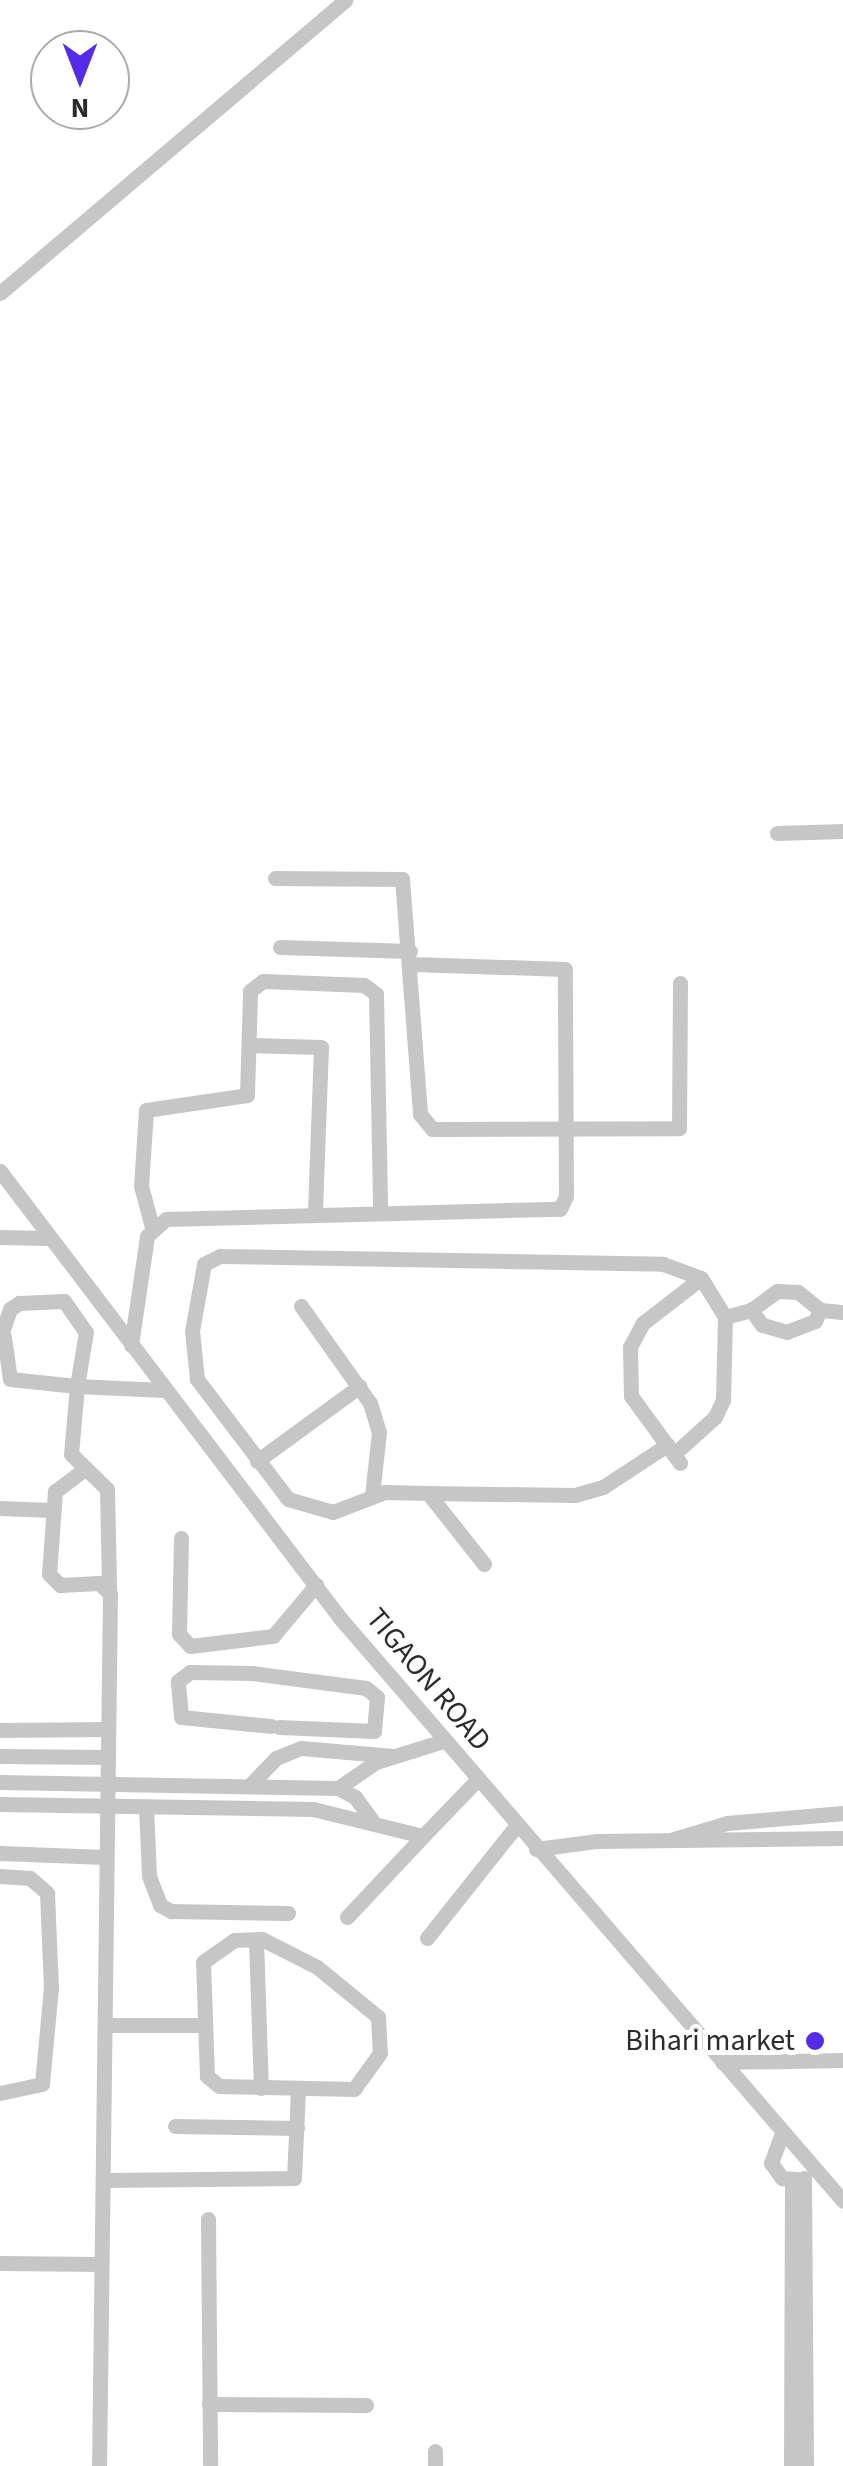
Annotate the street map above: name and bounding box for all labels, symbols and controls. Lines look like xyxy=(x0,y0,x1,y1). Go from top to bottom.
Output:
north arrow xyxy=(30,30,130,130)
text: N xyxy=(71,88,89,128)
street label: TIGAON ROAD xyxy=(358,1601,498,1759)
place label: Bihari market xyxy=(625,2023,795,2059)
marker: Bihari market xyxy=(804,2030,826,2052)

